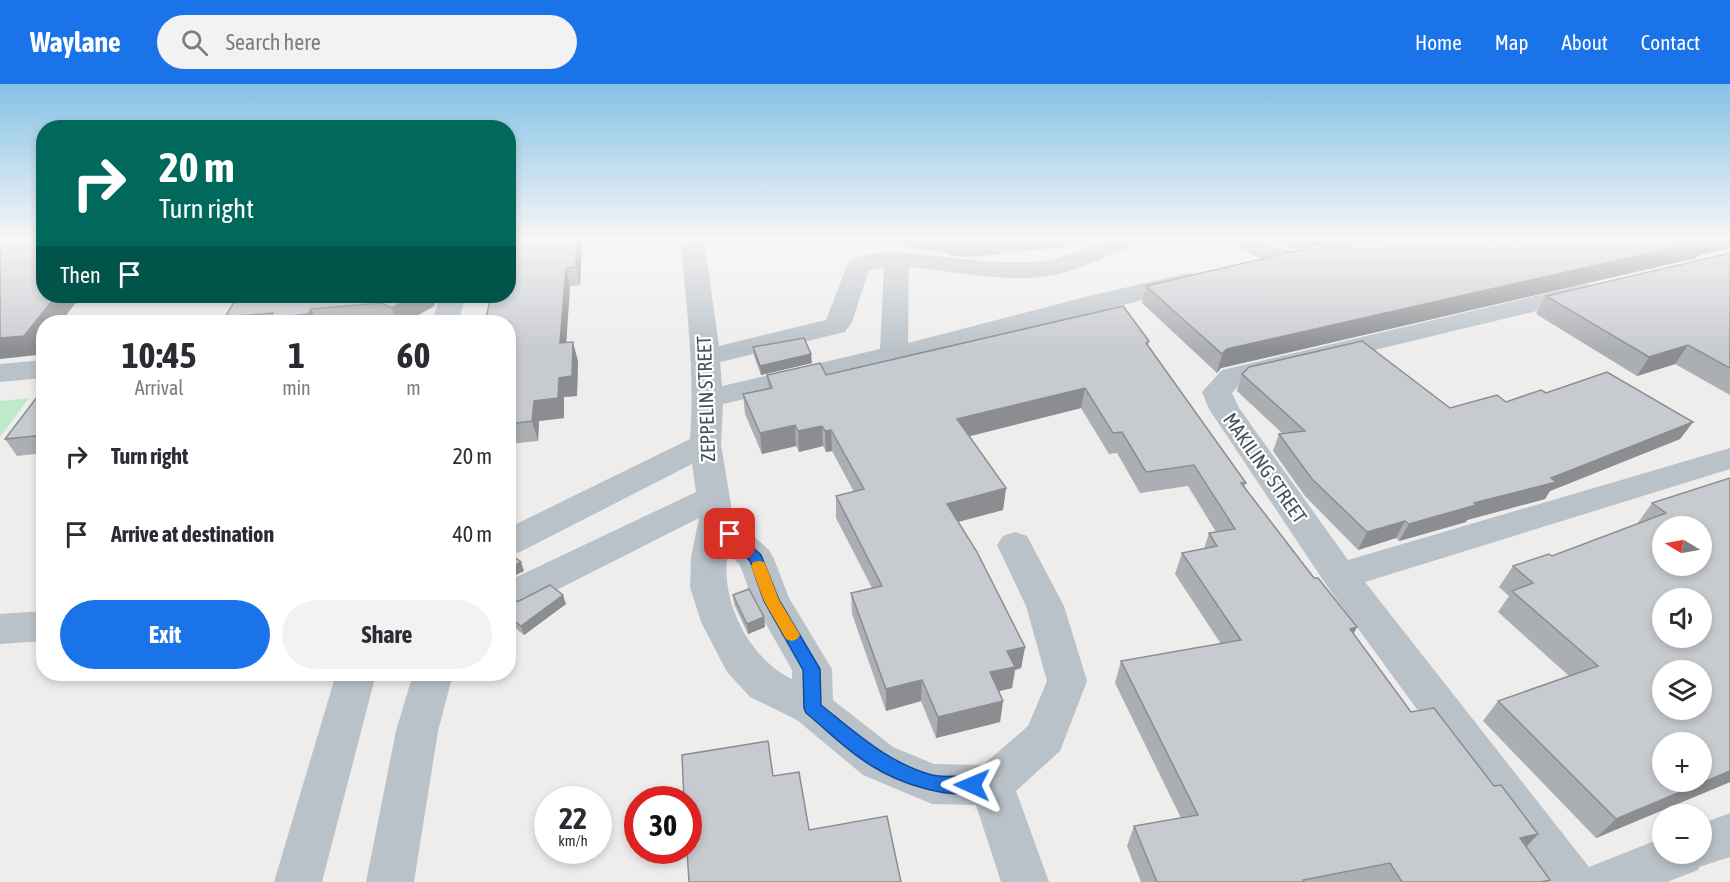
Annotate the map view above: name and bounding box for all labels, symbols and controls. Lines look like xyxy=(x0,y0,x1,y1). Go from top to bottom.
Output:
search box xyxy=(157,15,577,69)
text: Waylane xyxy=(30,26,121,58)
icon: search xyxy=(178,26,211,59)
text: Search here xyxy=(226,29,321,55)
text: Home xyxy=(1415,30,1462,54)
text: Map xyxy=(1495,30,1529,54)
text: About xyxy=(1562,30,1608,54)
text: Contact xyxy=(1641,30,1700,54)
text: 20 m xyxy=(159,143,234,191)
icon: right xyxy=(60,144,138,222)
text: Turn right xyxy=(159,193,254,224)
icon: arrive xyxy=(113,258,146,291)
text: Then xyxy=(60,262,101,288)
text: 10:45 xyxy=(122,334,196,376)
text: 1 xyxy=(288,334,305,376)
text: 60 xyxy=(396,334,430,376)
street label: ZEPPELIN STREET xyxy=(692,335,719,462)
text: Arrival xyxy=(135,376,183,399)
text: min xyxy=(282,376,311,399)
text: m xyxy=(406,376,421,399)
street label: MAKILING STREET xyxy=(1219,408,1312,527)
icon: right xyxy=(60,440,93,473)
text: Turn right xyxy=(111,443,188,469)
text: 20 m xyxy=(452,443,492,469)
pin xyxy=(704,508,755,559)
north arrow xyxy=(1652,516,1712,576)
map controls xyxy=(1652,516,1712,864)
icon: arrive xyxy=(713,517,746,550)
icon: arrive xyxy=(60,518,93,551)
text: Arrive at destination xyxy=(111,521,274,547)
text: 40 m xyxy=(452,521,492,547)
button: sound xyxy=(1652,588,1712,648)
button: Exit xyxy=(60,600,270,669)
button: Share xyxy=(282,600,492,669)
button: layers xyxy=(1652,660,1712,720)
button: + xyxy=(1652,732,1712,792)
position arrow xyxy=(940,753,1004,817)
speed limit sign: 30 xyxy=(624,786,702,864)
text: 22 xyxy=(559,801,587,835)
button: − xyxy=(1652,804,1712,864)
text: km/h xyxy=(558,832,588,849)

